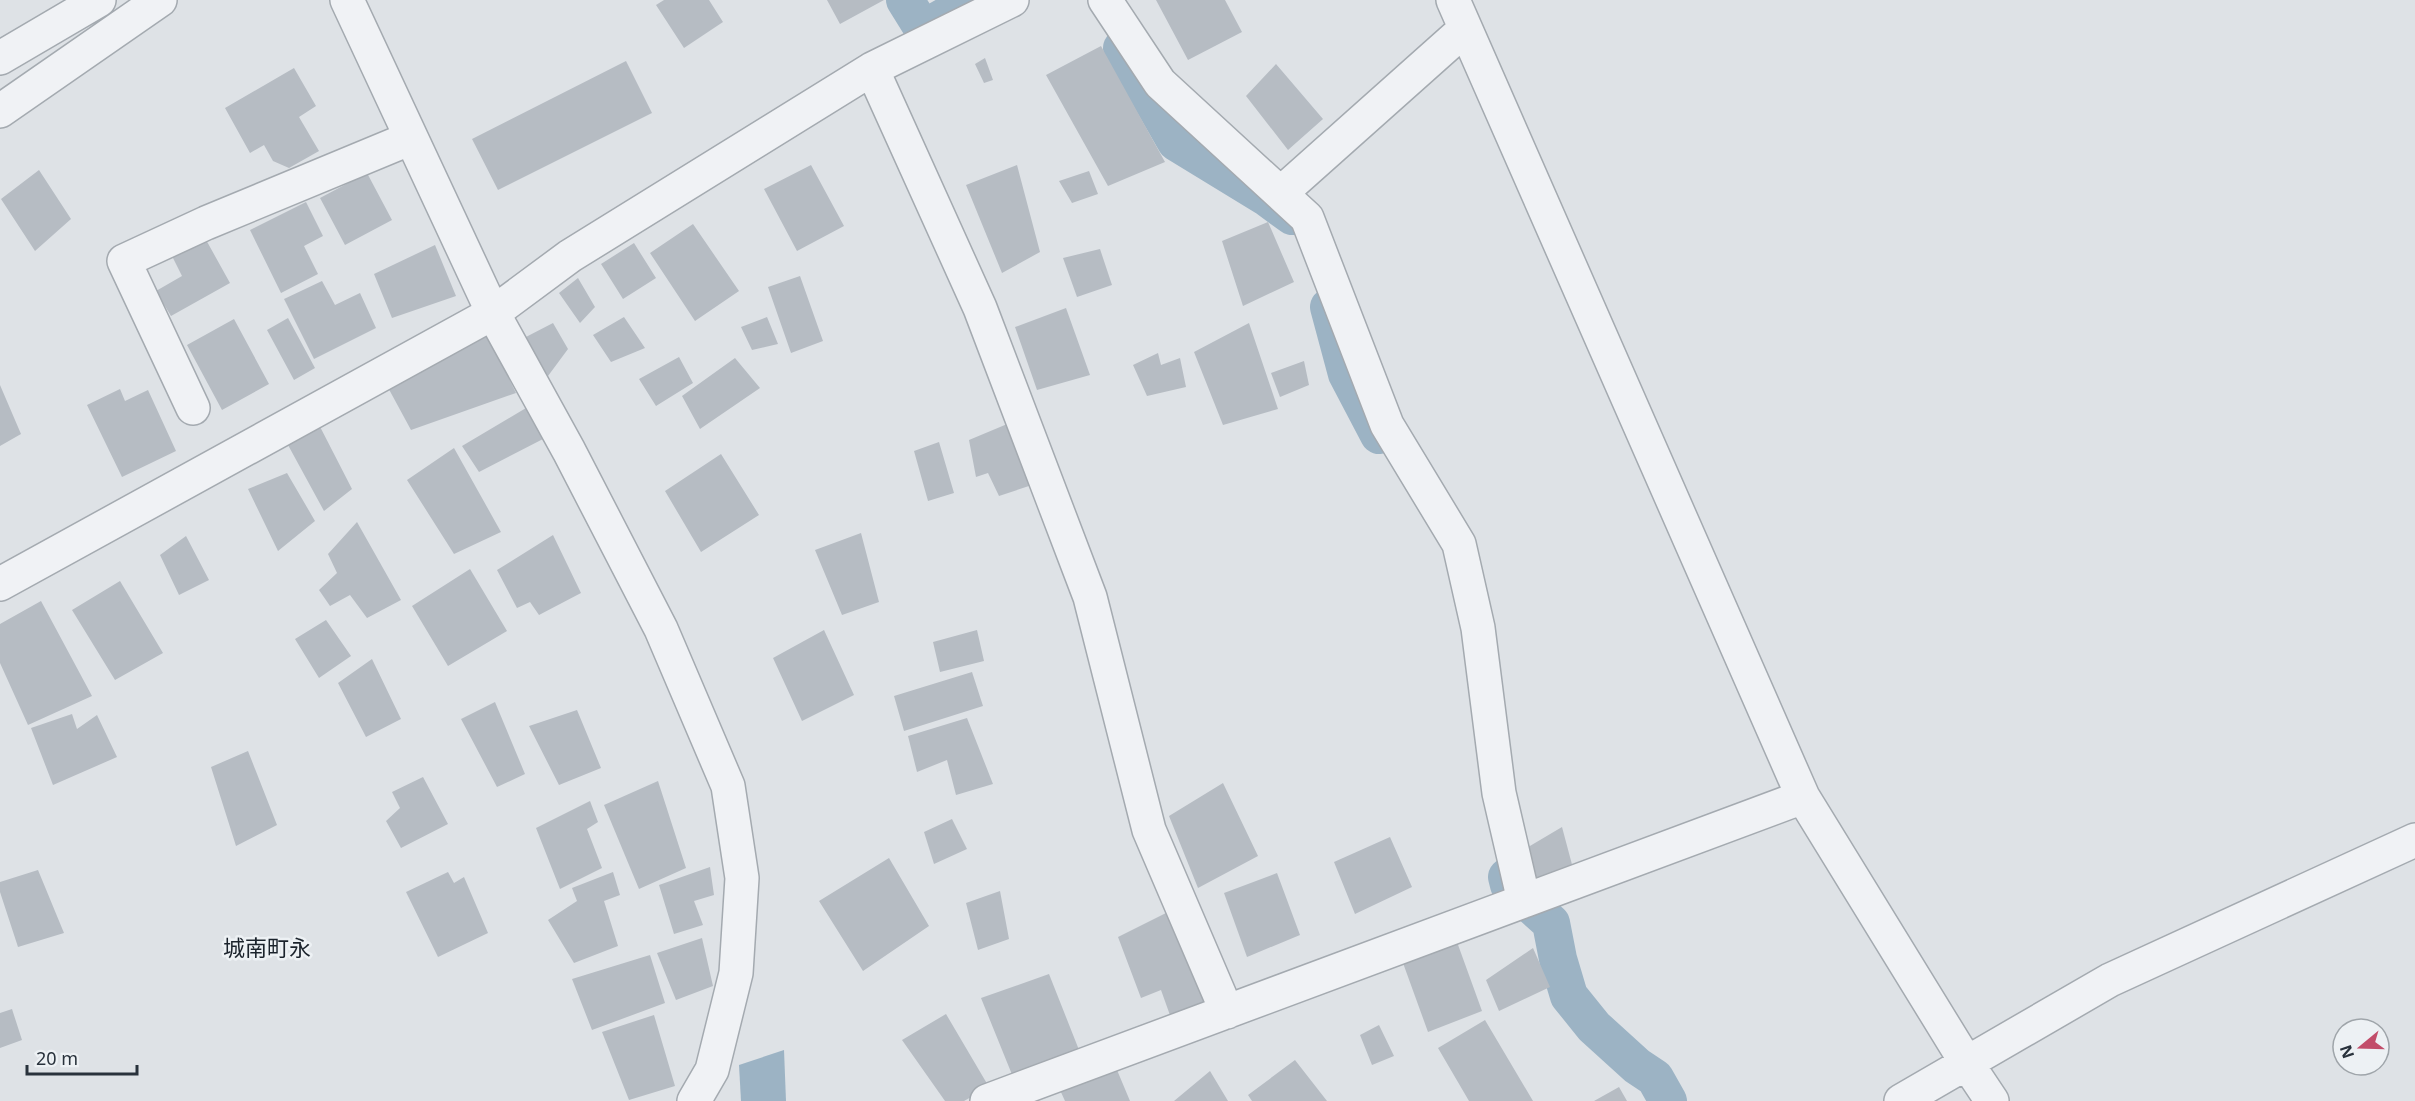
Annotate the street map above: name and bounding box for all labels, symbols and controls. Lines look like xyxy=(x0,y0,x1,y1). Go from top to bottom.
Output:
district label: 城南町永 xyxy=(223,932,311,962)
north arrow xyxy=(2331,1017,2391,1077)
scale bar xyxy=(27,1038,136,1076)
text: N xyxy=(2334,1042,2359,1062)
text: 20 m xyxy=(36,1046,78,1070)

